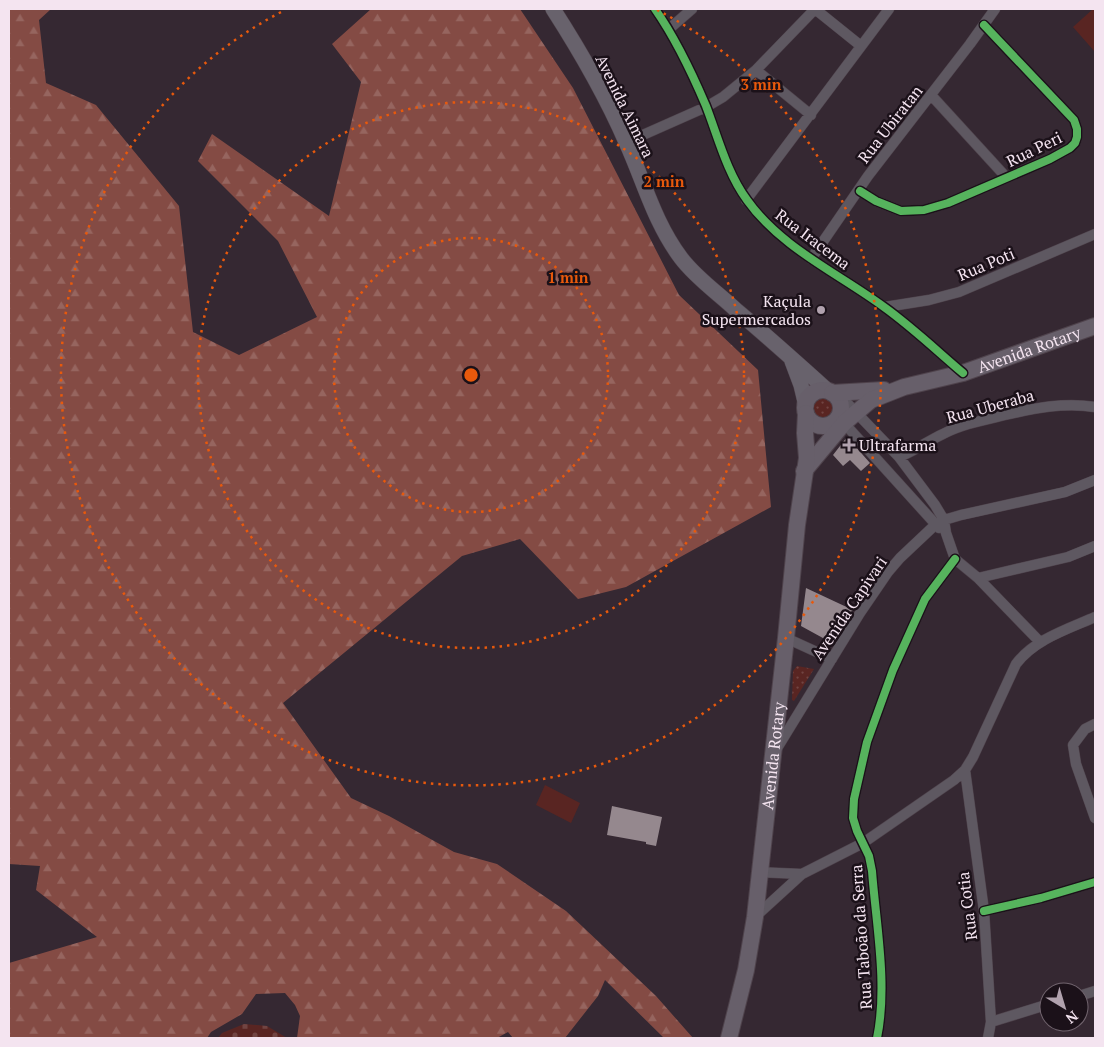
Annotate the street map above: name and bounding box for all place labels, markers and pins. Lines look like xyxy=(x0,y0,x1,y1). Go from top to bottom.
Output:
place label: Kaçula Supermercados xyxy=(702,290,811,330)
marker: Kaçula Supermercados xyxy=(815,304,827,316)
centre of rings xyxy=(462,366,480,384)
place label: Ultrafarma xyxy=(859,434,936,456)
marker: Ultrafarma xyxy=(843,439,855,451)

